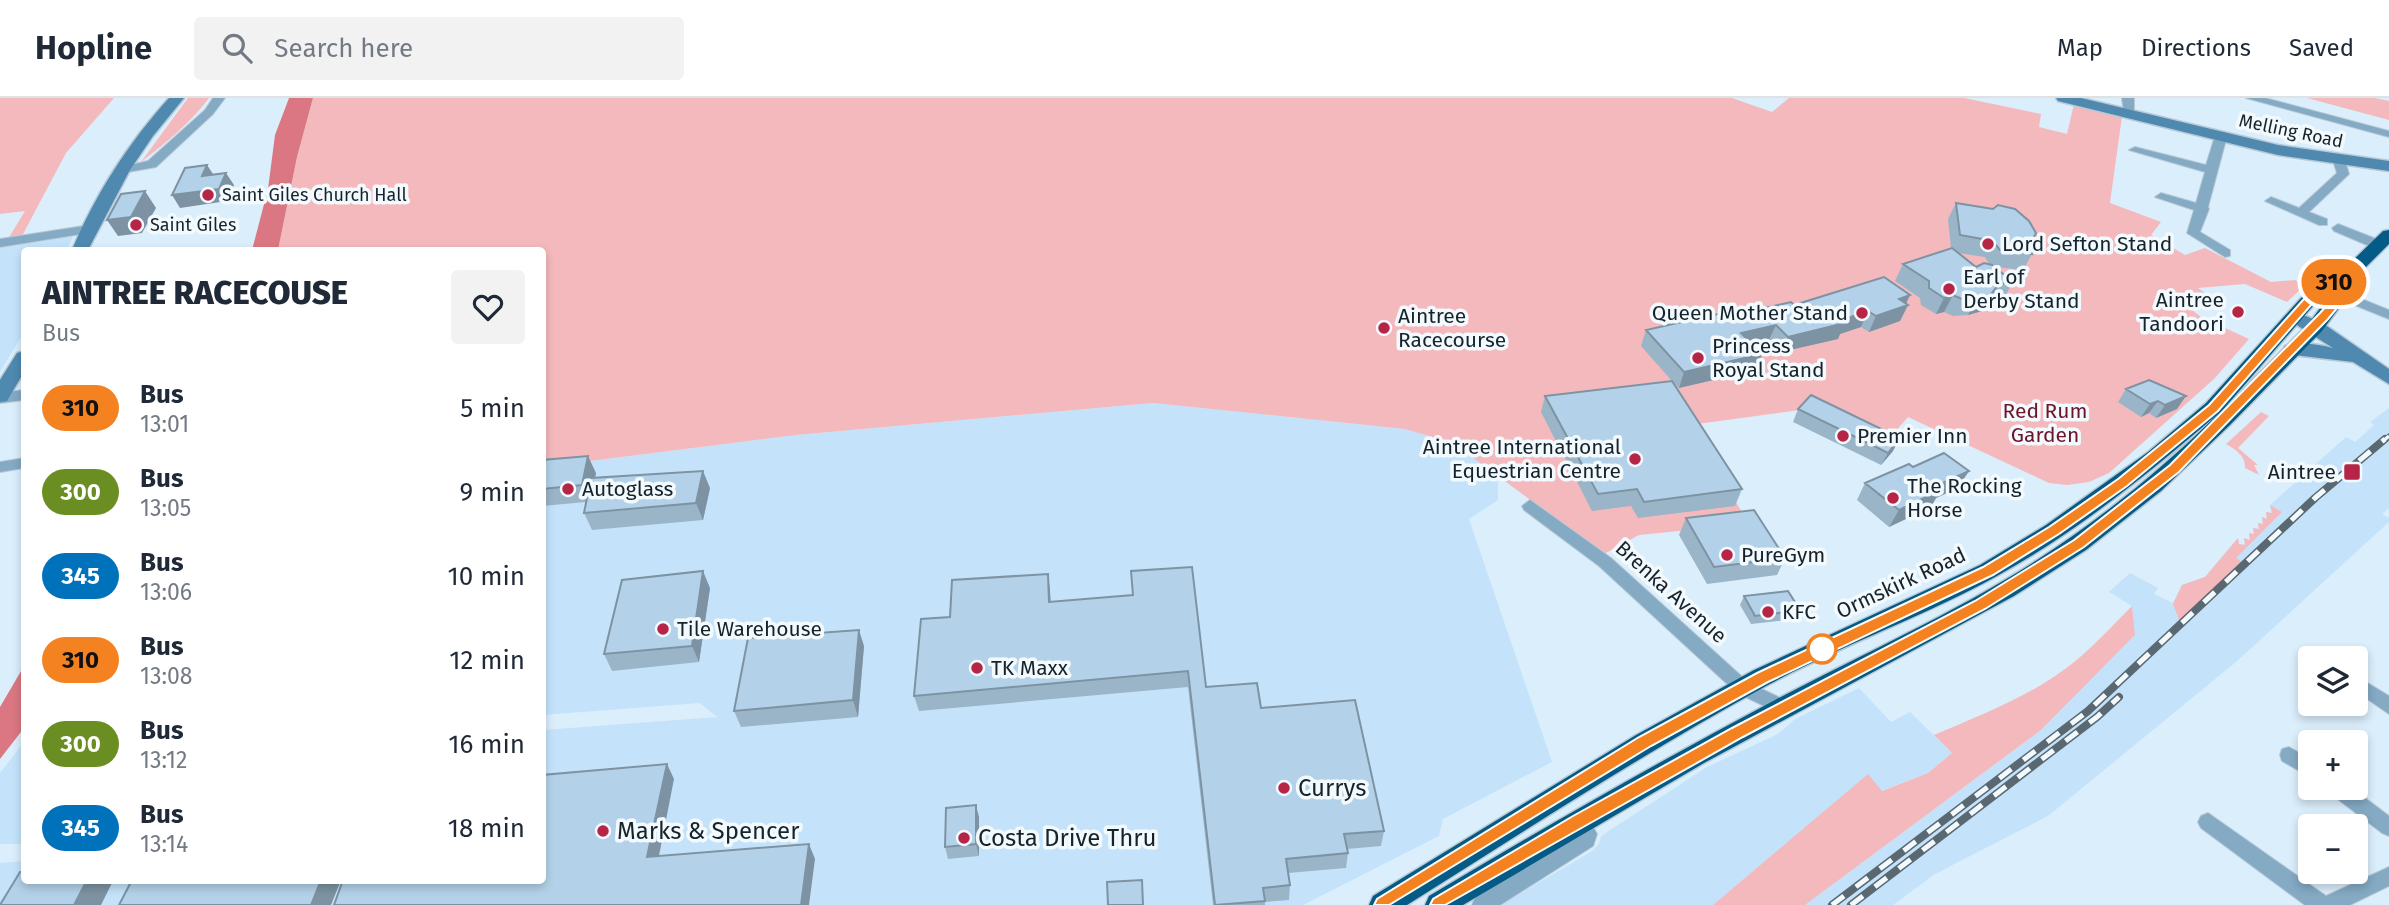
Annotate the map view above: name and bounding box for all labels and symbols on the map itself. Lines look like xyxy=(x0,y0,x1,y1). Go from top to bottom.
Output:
street label: Melling Road xyxy=(2237,109,2345,153)
place label: Saint Giles Church Hall xyxy=(222,184,407,206)
marker: Saint Giles Church Hall xyxy=(200,187,216,203)
place label: Saint Giles xyxy=(150,214,236,236)
marker: Saint Giles xyxy=(128,217,144,233)
place label: Lord Sefton Stand xyxy=(2002,231,2172,257)
marker: Lord Sefton Stand xyxy=(1980,236,1996,252)
line badge: 310 xyxy=(2294,259,2374,305)
place label: Earl of Derby Stand xyxy=(1963,264,2080,314)
marker: Earl of Derby Stand xyxy=(1941,281,1957,297)
place label: Aintree Tandoori xyxy=(2139,287,2224,337)
place label: Queen Mother Stand xyxy=(1652,300,1848,326)
place label: Aintree Racecourse xyxy=(1398,303,1506,353)
marker: Aintree Tandoori xyxy=(2230,304,2246,320)
marker: Queen Mother Stand xyxy=(1854,305,1870,321)
marker: Aintree Racecourse xyxy=(1376,320,1392,336)
place label: Princess Royal Stand xyxy=(1712,333,1825,383)
marker: Princess Royal Stand xyxy=(1690,350,1706,366)
park label: Red Rum Garden xyxy=(2003,398,2087,448)
place label: Premier Inn xyxy=(1857,423,1968,449)
marker: Premier Inn xyxy=(1835,428,1851,444)
place label: Aintree International Equestrian Centre xyxy=(1423,434,1621,484)
marker: Aintree International Equestrian Centre xyxy=(1627,451,1643,467)
place label: Aintree xyxy=(2268,459,2336,485)
marker: Aintree xyxy=(2342,462,2362,482)
place label: The Rocking Horse xyxy=(1907,473,2022,523)
place label: Autoglass xyxy=(582,476,674,502)
marker: Autoglass xyxy=(560,481,576,497)
marker: The Rocking Horse xyxy=(1885,490,1901,506)
street label: Brenka Avenue xyxy=(1610,535,1732,649)
place label: PureGym xyxy=(1741,542,1825,568)
street label: Ormskirk Road xyxy=(1832,542,1970,624)
marker: PureGym xyxy=(1719,547,1735,563)
place label: KFC xyxy=(1782,599,1816,625)
marker: KFC xyxy=(1760,604,1776,620)
place label: Tile Warehouse xyxy=(677,616,822,642)
marker: Tile Warehouse xyxy=(655,621,671,637)
unlabelled marker xyxy=(1807,634,1837,664)
place label: TK Maxx xyxy=(991,655,1069,681)
marker: TK Maxx xyxy=(969,660,985,676)
place label: Currys xyxy=(1298,774,1366,802)
marker: Currys xyxy=(1276,780,1292,796)
place label: Marks & Spencer xyxy=(617,817,800,845)
marker: Marks & Spencer xyxy=(595,823,611,839)
place label: Costa Drive Thru xyxy=(978,824,1156,852)
marker: Costa Drive Thru xyxy=(956,830,972,846)

